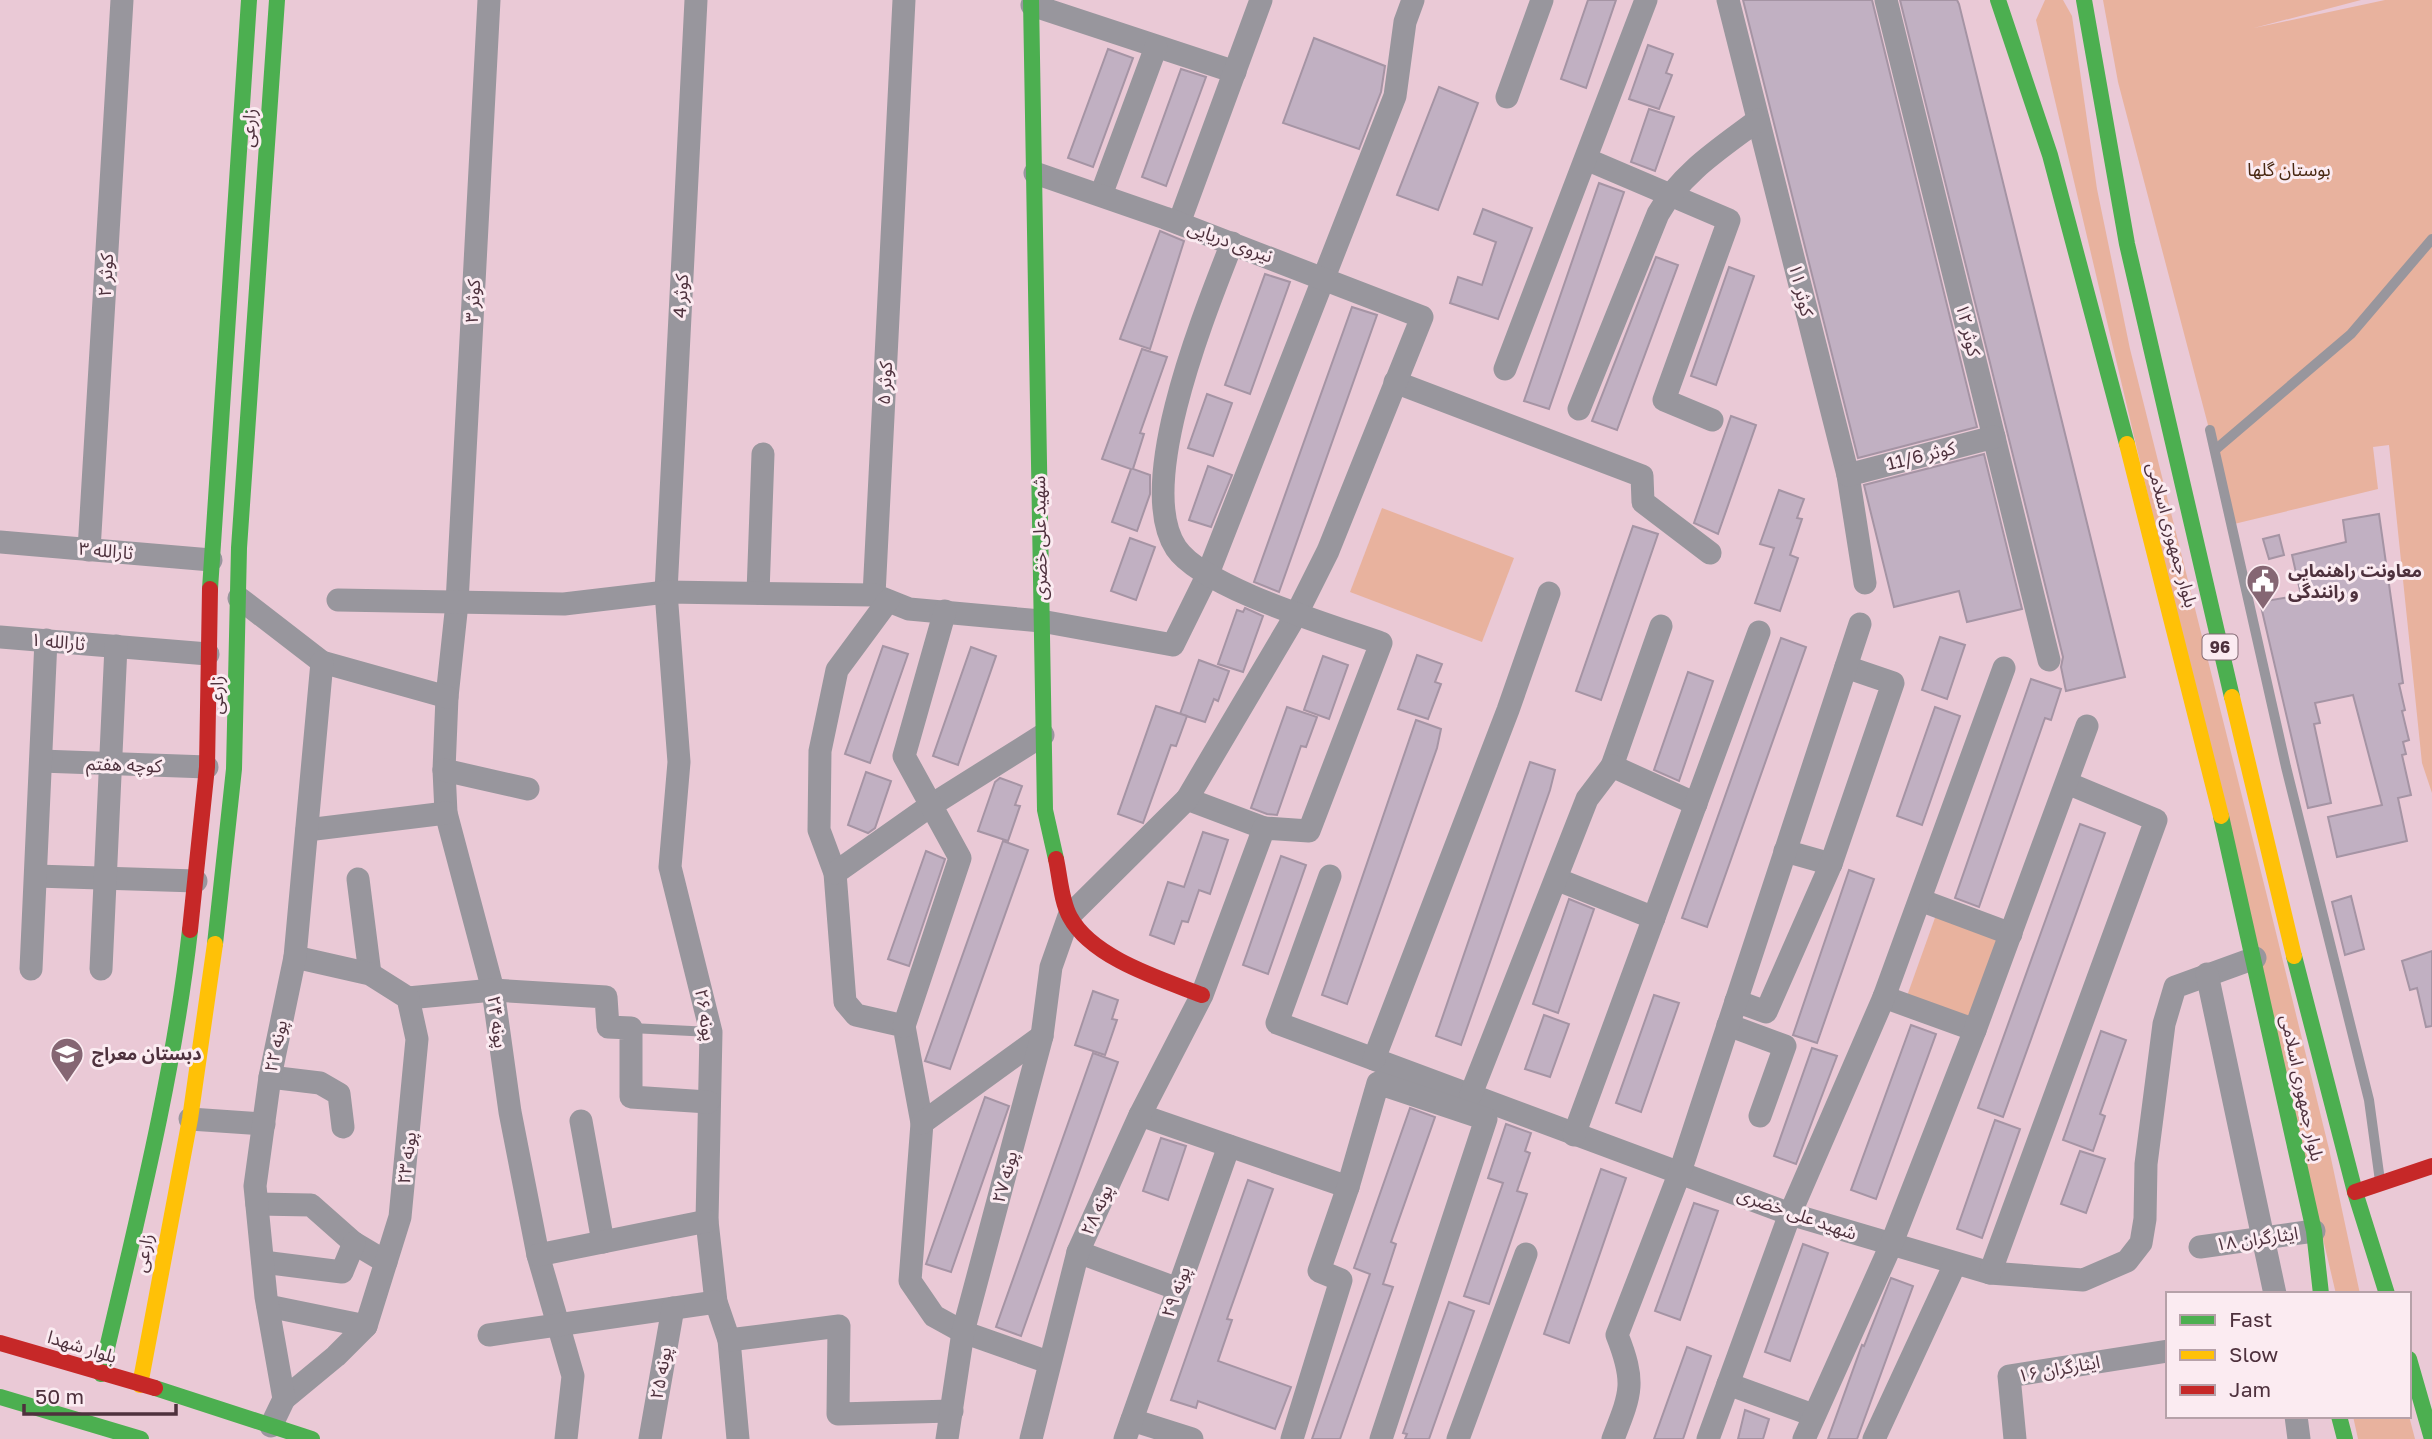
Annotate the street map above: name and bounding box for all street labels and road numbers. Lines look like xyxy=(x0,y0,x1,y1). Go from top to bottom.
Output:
street label: زارعی xyxy=(236,108,261,148)
street label: نیروی دریایی xyxy=(1185,216,1276,268)
street label: کوثر ۲ xyxy=(93,252,118,297)
street label: کوثر ۱۱ xyxy=(1784,261,1819,319)
street label: کوثر 4 xyxy=(668,273,693,318)
street label: کوثر ۳ xyxy=(460,278,485,323)
street label: کوثر ۱۲ xyxy=(1951,301,1986,359)
street label: کوثر ۵ xyxy=(872,360,897,405)
street label: کوثر 11/6 xyxy=(1884,436,1958,475)
street label: بلوار جمهوری اسلامی xyxy=(2142,460,2203,610)
street label: شهید علی خضری xyxy=(1027,475,1052,601)
street label: ثارالله ۳ xyxy=(78,537,134,564)
street label: ثارالله ۱ xyxy=(30,628,86,655)
road number: 96 xyxy=(2202,634,2238,660)
street label: زارعی xyxy=(205,675,228,715)
street label: کوچه هفتم xyxy=(86,752,163,779)
street label: پونه ۲۶ xyxy=(690,987,721,1043)
street label: پونه ۲۴ xyxy=(482,994,513,1050)
street label: بلوار جمهوری اسلامی xyxy=(2276,1012,2329,1163)
street label: پونه ۲۲ xyxy=(259,1018,292,1074)
street label: پونه ۲۳ xyxy=(392,1130,421,1185)
street label: پونه ۲۷ xyxy=(987,1149,1023,1205)
street label: پونه ۲۸ xyxy=(1075,1181,1118,1239)
street label: شهید علی خضری xyxy=(1734,1182,1860,1245)
street label: ایثارگران ۱۸ xyxy=(2214,1221,2300,1256)
street label: زارعی xyxy=(129,1232,159,1274)
street label: پونه ۲۹ xyxy=(1156,1263,1195,1321)
street label: بلوار شهدا xyxy=(45,1325,120,1368)
street label: پونه ۲۵ xyxy=(645,1345,677,1401)
street label: ایثارگران ۱۶ xyxy=(2016,1350,2102,1387)

